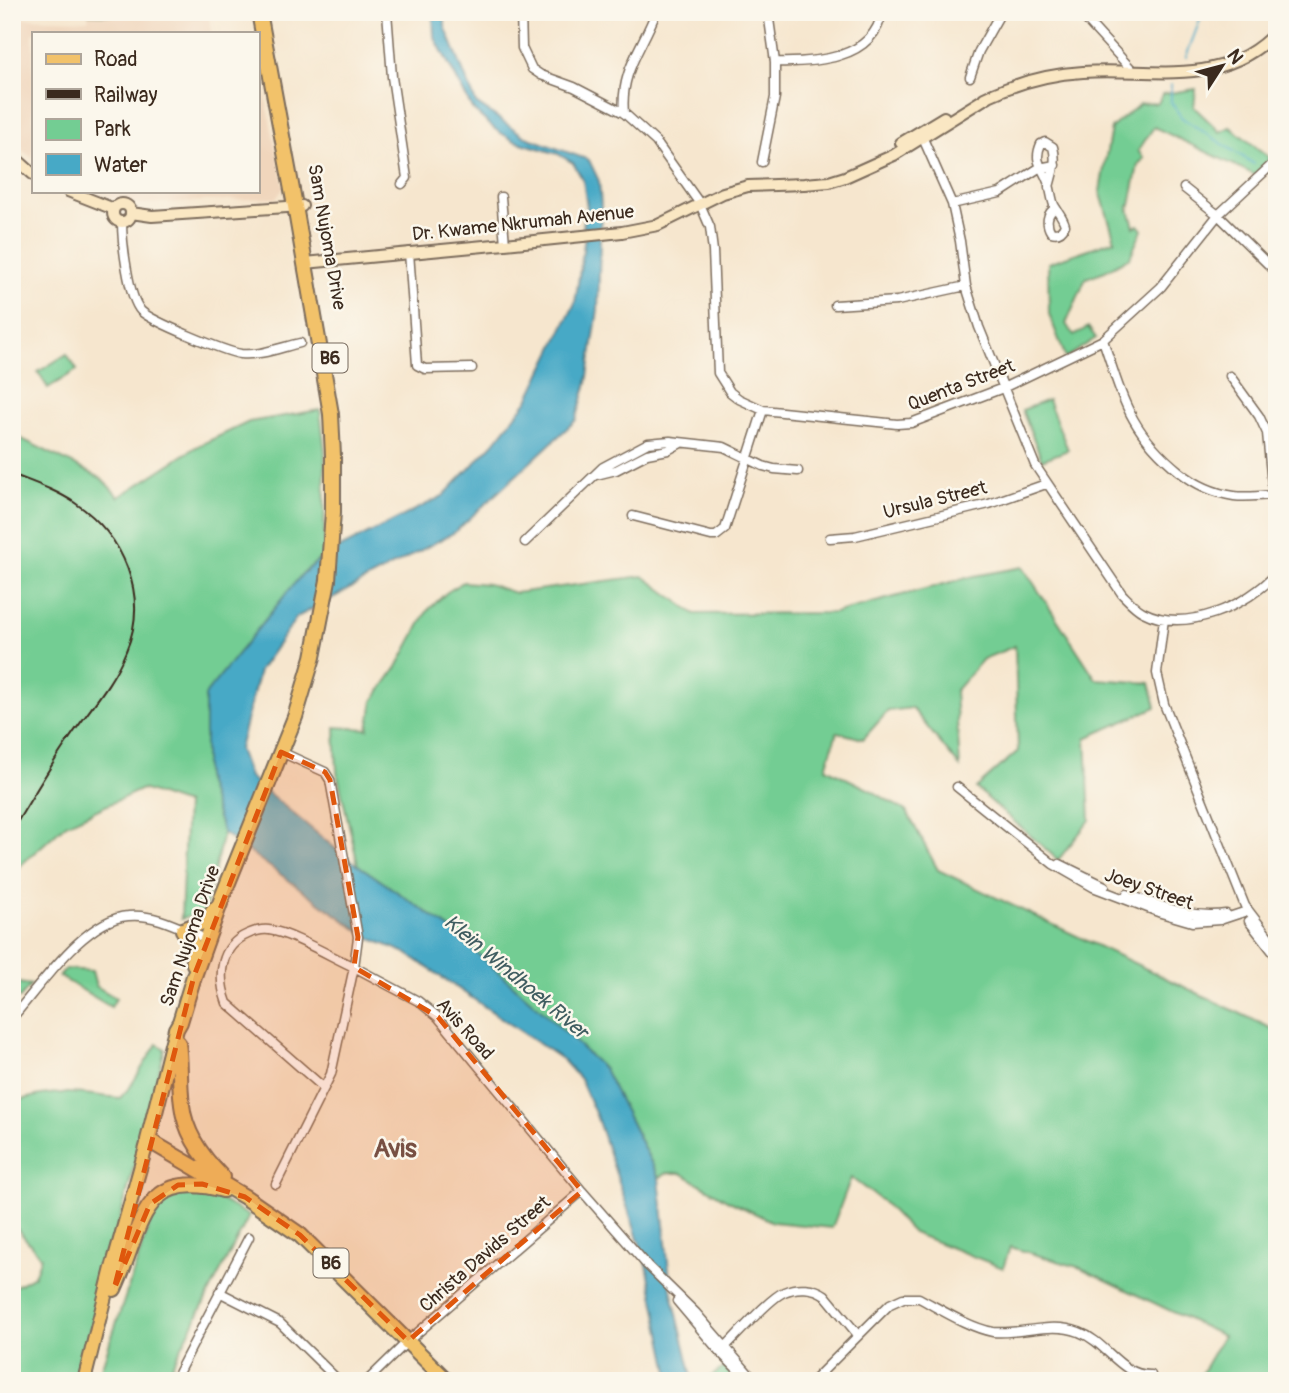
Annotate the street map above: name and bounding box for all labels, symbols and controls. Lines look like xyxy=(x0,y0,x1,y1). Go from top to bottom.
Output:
legend xyxy=(32,32,259,192)
north arrow xyxy=(1188,32,1258,102)
text: N xyxy=(1221,44,1249,69)
text: Road xyxy=(94,46,138,73)
text: Railway xyxy=(94,82,158,109)
text: Park xyxy=(94,116,131,143)
text: Water xyxy=(94,152,148,179)
street label: Sam Nujoma Drive xyxy=(302,162,352,312)
street label: Dr. Kwame Nkrumah Avenue xyxy=(411,199,636,247)
road number: B6 xyxy=(312,344,348,372)
street label: Quenta Street xyxy=(904,353,1018,416)
street label: Ursula Street xyxy=(881,475,990,524)
street label: Sam Nujoma Drive xyxy=(155,862,226,1010)
street label: Joey Street xyxy=(1101,863,1197,916)
water label: Klein Windhoek River xyxy=(438,909,596,1047)
street label: Avis Road xyxy=(431,993,499,1065)
district label: Avis xyxy=(373,1133,417,1165)
street label: Christa Davids Street xyxy=(414,1190,556,1318)
road number: B6 xyxy=(314,1248,348,1278)

